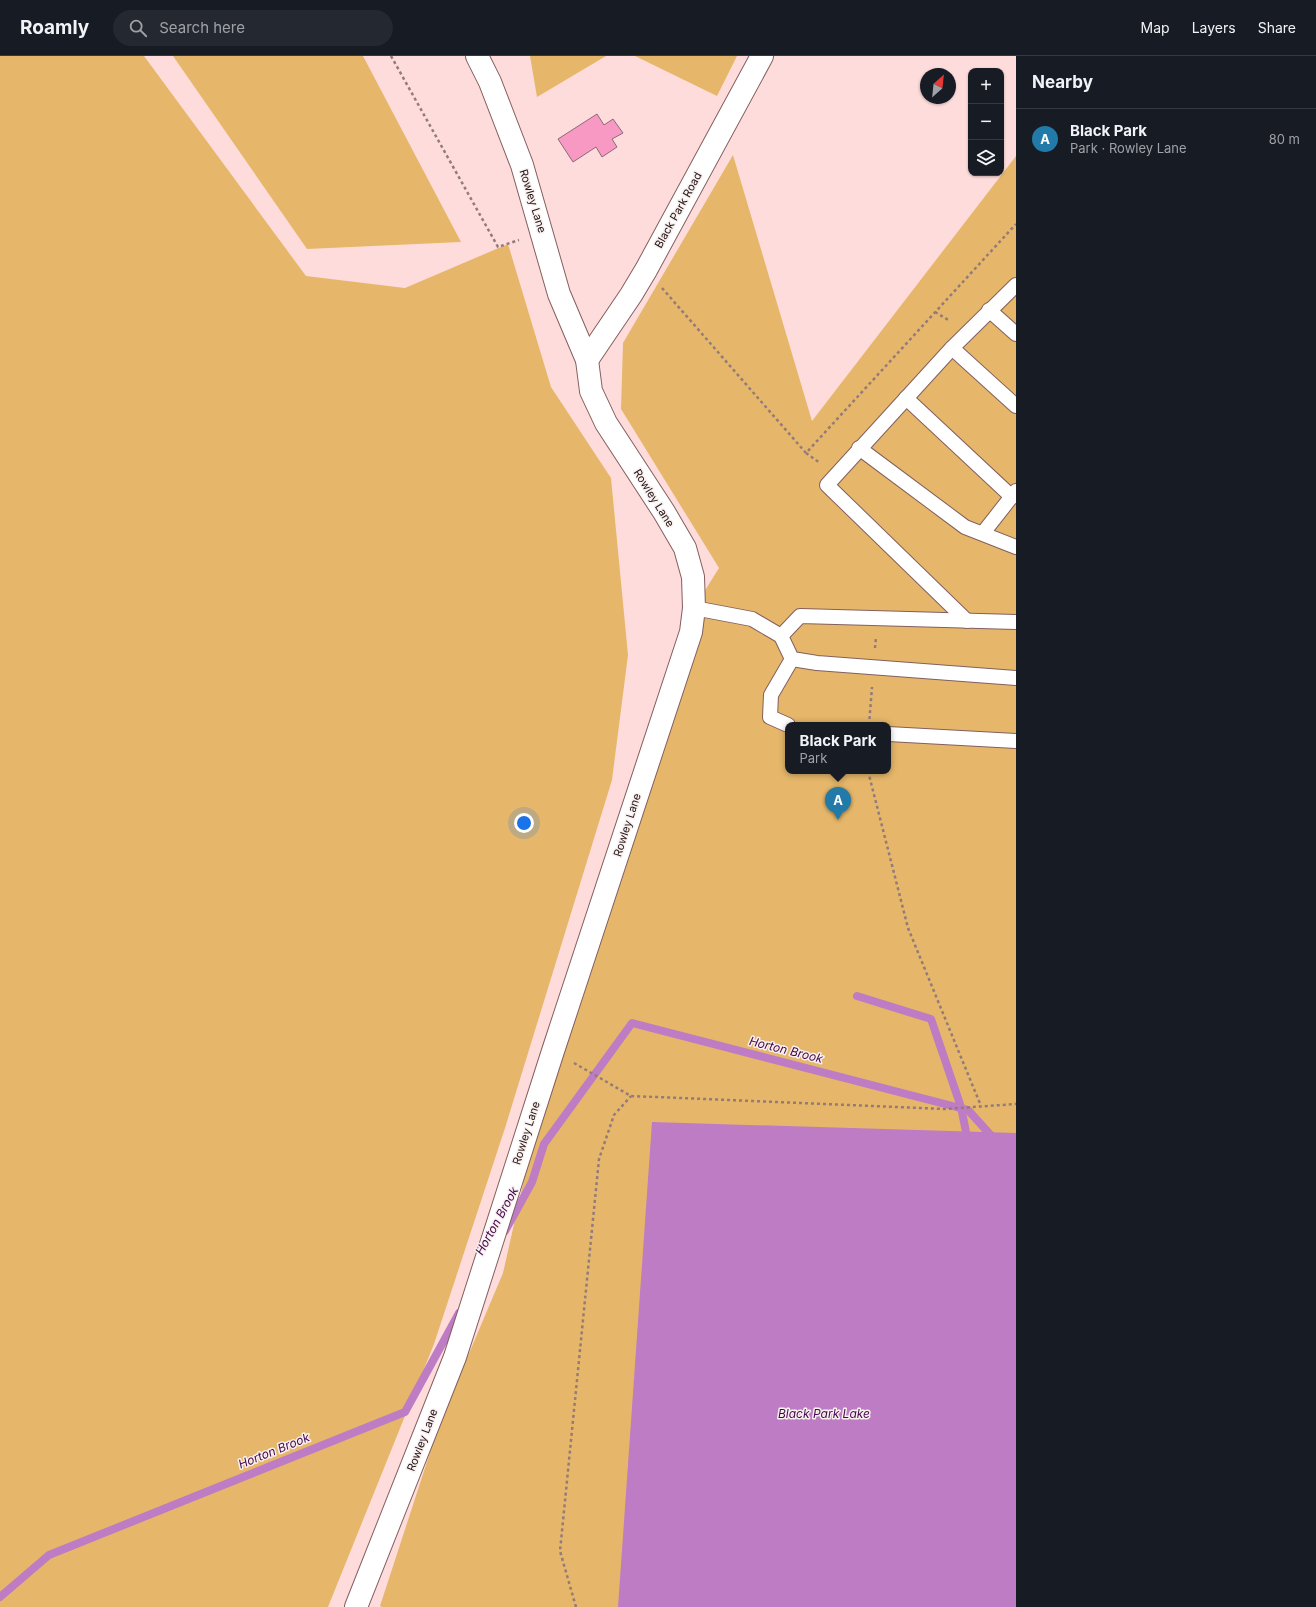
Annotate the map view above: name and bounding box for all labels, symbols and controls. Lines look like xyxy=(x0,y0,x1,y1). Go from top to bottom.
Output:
search box xyxy=(113,10,393,46)
text: Roamly xyxy=(20,16,89,39)
icon: search xyxy=(127,17,149,39)
text: Search here xyxy=(159,18,245,37)
text: Map xyxy=(1141,19,1170,36)
text: Layers xyxy=(1192,19,1236,36)
text: Share xyxy=(1258,19,1296,36)
north arrow xyxy=(920,68,956,104)
map controls xyxy=(968,68,1004,176)
button: + xyxy=(968,68,1004,104)
text: Nearby xyxy=(1032,72,1093,92)
button: − xyxy=(968,104,1004,140)
text: Black Park xyxy=(1070,121,1147,140)
text: A xyxy=(1040,131,1050,147)
text: 80 m xyxy=(1269,131,1300,147)
button: layers xyxy=(968,140,1004,176)
text: Park · Rowley Lane xyxy=(1070,140,1187,156)
street label: Rowley Lane xyxy=(517,168,549,234)
street label: Black Park Road xyxy=(651,170,705,250)
street label: Rowley Lane xyxy=(631,466,677,530)
popup xyxy=(785,722,891,774)
text: Black Park xyxy=(799,731,877,750)
text: Park xyxy=(799,750,827,766)
pin: A xyxy=(825,787,851,820)
street label: Rowley Lane xyxy=(610,792,644,858)
your location xyxy=(514,813,534,833)
water label: Horton Brook xyxy=(748,1033,825,1066)
street label: Rowley Lane xyxy=(509,1100,543,1166)
water label: Horton Brook xyxy=(472,1184,522,1257)
water label: Black Park Lake xyxy=(778,1406,870,1421)
street label: Rowley Lane xyxy=(404,1407,440,1473)
water label: Horton Brook xyxy=(236,1429,312,1472)

